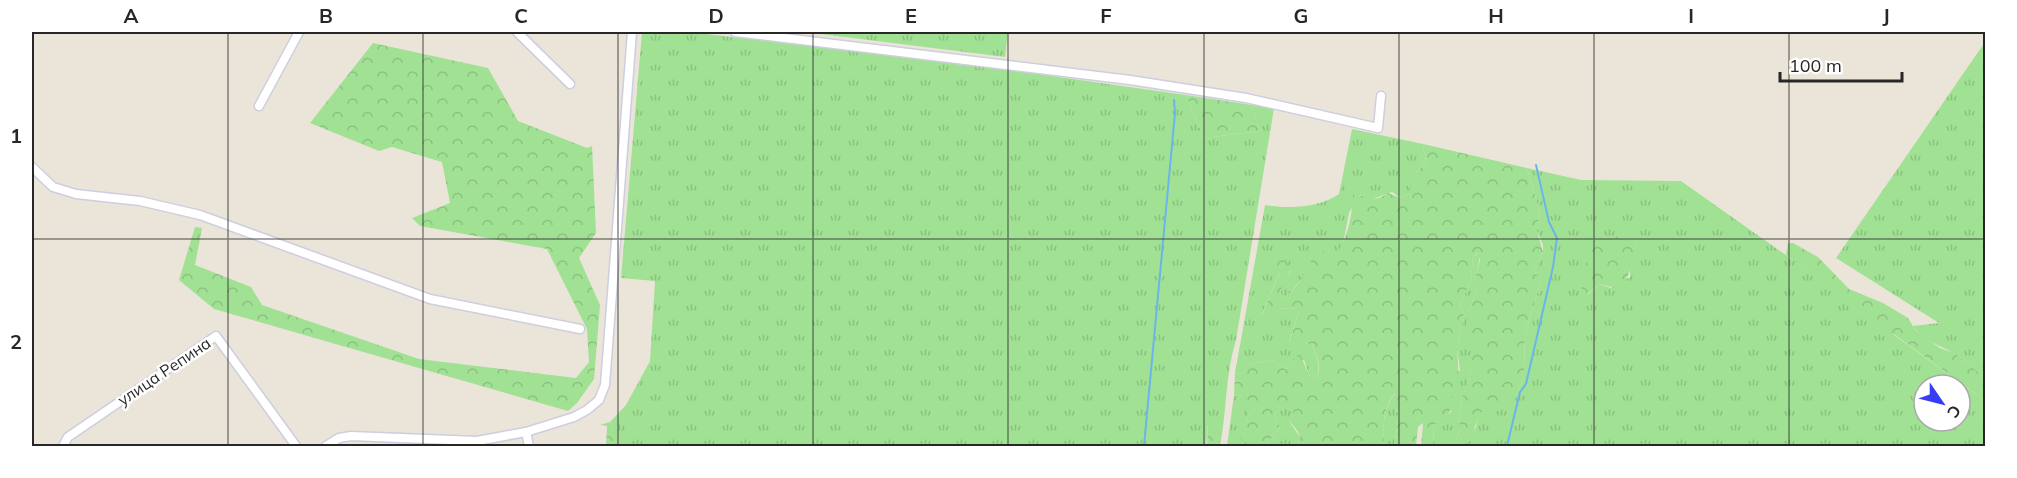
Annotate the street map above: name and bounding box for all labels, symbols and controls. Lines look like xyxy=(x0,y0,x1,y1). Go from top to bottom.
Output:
text: A xyxy=(124,3,139,28)
text: B xyxy=(319,3,333,28)
text: C xyxy=(514,3,528,28)
text: D xyxy=(708,3,724,28)
text: E xyxy=(905,3,917,28)
text: F xyxy=(1100,3,1112,28)
text: G xyxy=(1294,3,1308,28)
text: H xyxy=(1488,3,1504,28)
text: I xyxy=(1688,3,1694,28)
text: J xyxy=(1882,3,1890,28)
scale bar xyxy=(1780,45,1902,83)
text: 100 m xyxy=(1789,54,1842,77)
text: 1 xyxy=(10,123,22,148)
text: 2 xyxy=(10,329,22,354)
street label: улица Репина xyxy=(114,332,214,410)
north arrow xyxy=(1912,373,1972,433)
text: С xyxy=(1943,401,1966,422)

